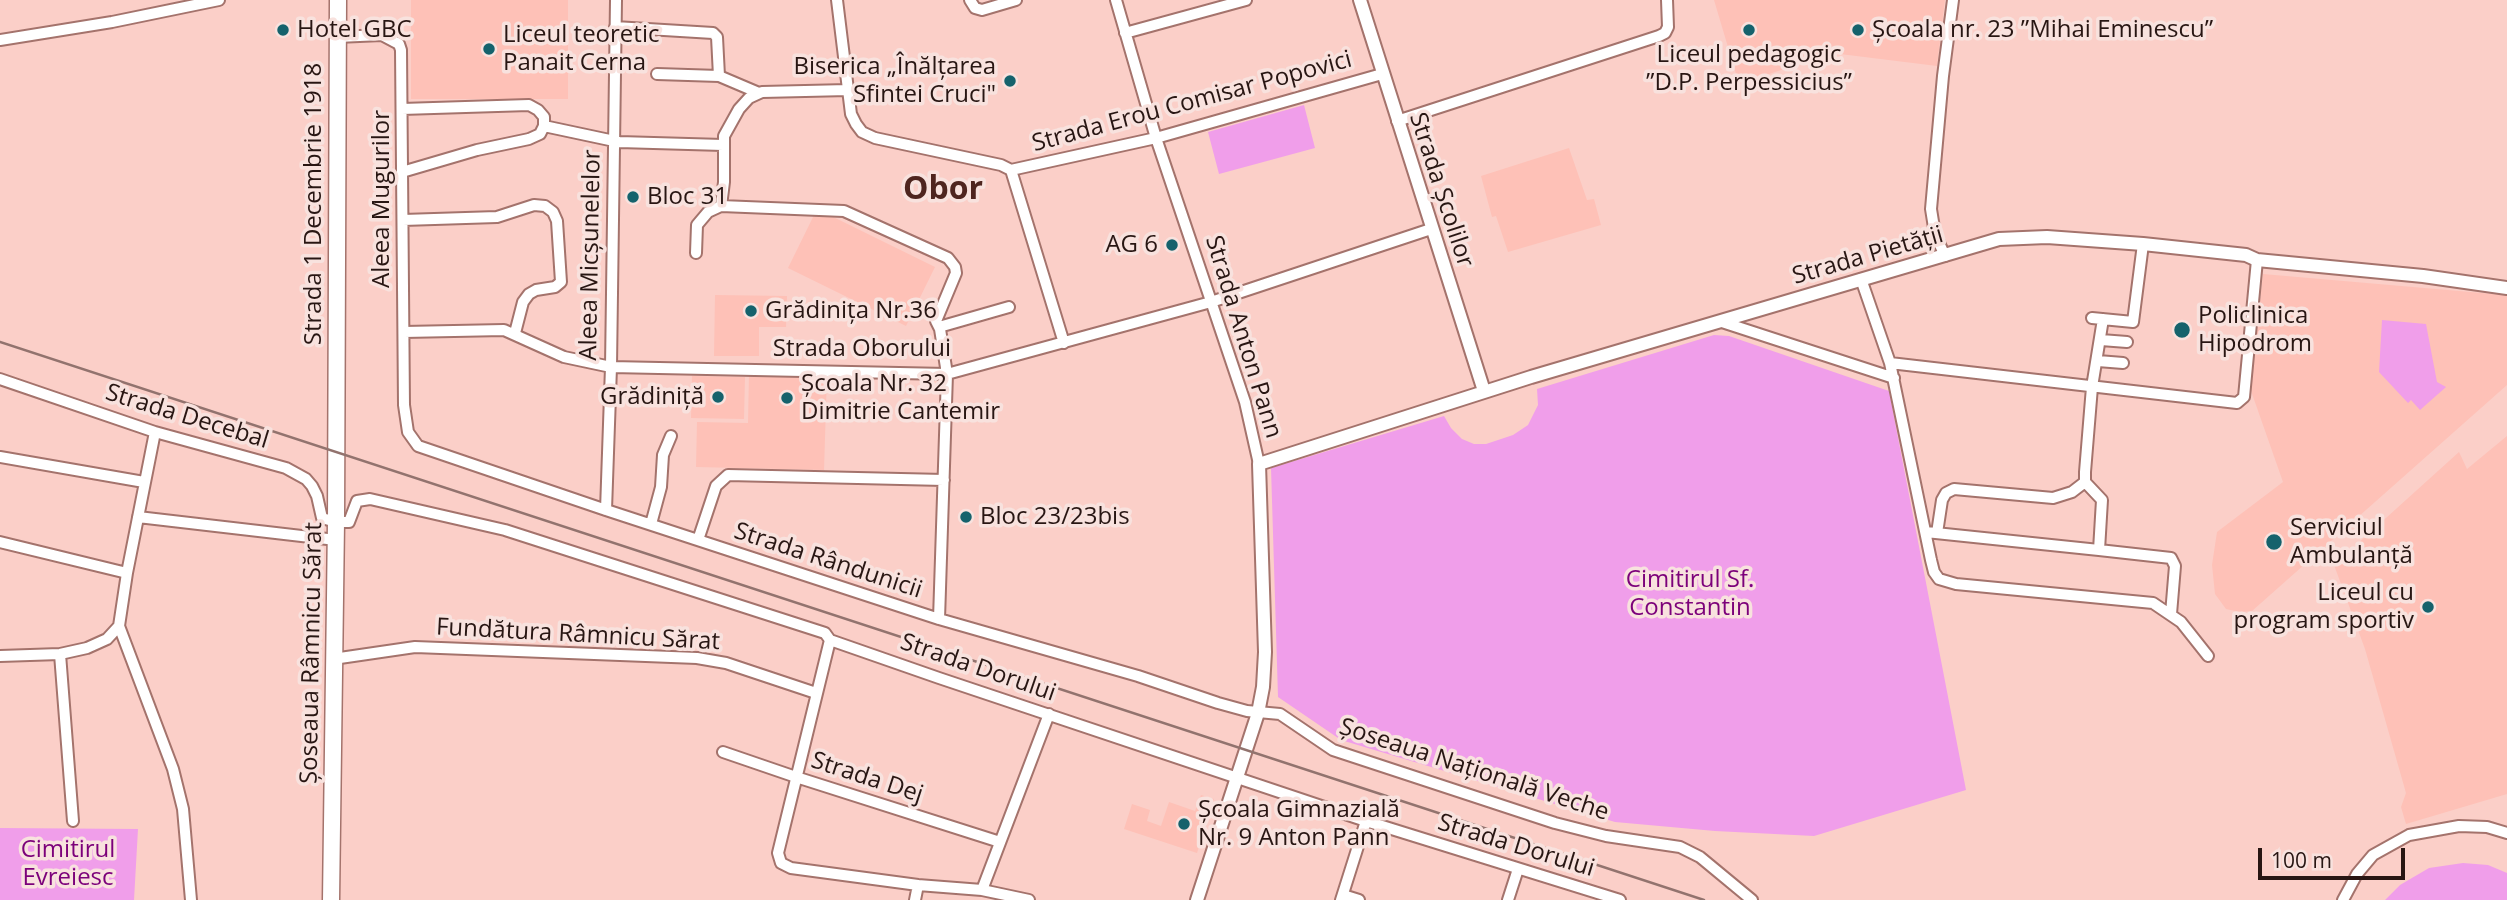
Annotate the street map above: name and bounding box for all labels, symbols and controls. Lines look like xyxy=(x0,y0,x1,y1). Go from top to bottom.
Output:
place label: Hotel GBC xyxy=(297,16,412,44)
place label: Școala nr. 23 ”Mihai Eminescu” xyxy=(1872,16,2213,44)
place label: Liceul teoretic Panait Cerna xyxy=(503,21,659,77)
marker: Hotel GBC xyxy=(275,22,291,38)
marker: Liceul pedagogic ”D.P. Perpessicius” xyxy=(1741,22,1757,38)
marker: Școala nr. 23 ”Mihai Eminescu” xyxy=(1850,22,1866,38)
marker: Liceul teoretic Panait Cerna xyxy=(481,41,497,57)
place label: Liceul pedagogic ”D.P. Perpessicius” xyxy=(1646,41,1852,97)
street label: Strada Erou Comisar Popovici xyxy=(1029,45,1355,159)
place label: Biserica „Înălțarea Sfintei Cruci" xyxy=(793,53,996,109)
street label: Strada 1 Decembrie 1918 xyxy=(300,63,328,345)
marker: Biserica „Înălțarea Sfintei Cruci" xyxy=(1002,73,1018,89)
street label: Strada Școlilor xyxy=(1402,109,1480,271)
street label: Aleea Mugurilor xyxy=(368,110,396,288)
street label: Aleea Micșunelelor xyxy=(575,149,607,361)
district label: Obor xyxy=(903,171,983,209)
place label: Bloc 31 xyxy=(647,183,728,211)
marker: Bloc 31 xyxy=(625,189,641,205)
street label: Strada Pietății xyxy=(1789,221,1947,291)
place label: AG 6 xyxy=(1105,231,1158,259)
street label: Strada Anton Pann xyxy=(1199,232,1287,442)
marker: AG 6 xyxy=(1164,237,1180,253)
place label: Grădinița Nr.36 xyxy=(765,297,937,325)
place label: Policlinica Hipodrom xyxy=(2198,302,2312,358)
marker: Grădinița Nr.36 xyxy=(743,303,759,319)
marker: Policlinica Hipodrom xyxy=(2172,320,2192,340)
street label: Strada Oborului xyxy=(773,335,951,363)
place label: Școala Nr. 32 Dimitrie Cantemir xyxy=(801,370,1000,426)
street label: Strada Decebal xyxy=(102,379,272,455)
place label: Grădiniță xyxy=(600,383,704,411)
marker: Grădiniță xyxy=(710,389,726,405)
marker: Școala Nr. 32 Dimitrie Cantemir xyxy=(779,390,795,406)
place label: Bloc 23/23bis xyxy=(980,503,1130,531)
marker: Bloc 23/23bis xyxy=(958,509,974,525)
place label: Serviciul Ambulanță xyxy=(2290,514,2413,570)
street label: Strada Rândunicii xyxy=(730,517,926,605)
street label: Șoseaua Râmnicu Sărat xyxy=(295,522,329,784)
marker: Serviciul Ambulanță xyxy=(2264,532,2284,552)
park label: Cimitirul Sf. Constantin xyxy=(1626,566,1754,622)
place label: Liceul cu program sportiv xyxy=(2233,579,2414,635)
marker: Liceul cu program sportiv xyxy=(2420,599,2436,615)
street label: Fundătura Râmnicu Sărat xyxy=(435,613,721,657)
street label: Strada Dorului xyxy=(897,628,1059,708)
street label: Șoseaua Națională Veche xyxy=(1336,713,1612,827)
street label: Strada Dej xyxy=(807,746,927,810)
place label: Școala Gimnazială Nr. 9 Anton Pann xyxy=(1198,796,1400,852)
street label: Strada Dorului xyxy=(1434,808,1598,884)
marker: Școala Gimnazială Nr. 9 Anton Pann xyxy=(1176,816,1192,832)
scale bar xyxy=(2262,834,2409,878)
park label: Cimitirul Evreiesc xyxy=(21,836,115,892)
text: 100 m xyxy=(2271,846,2332,874)

